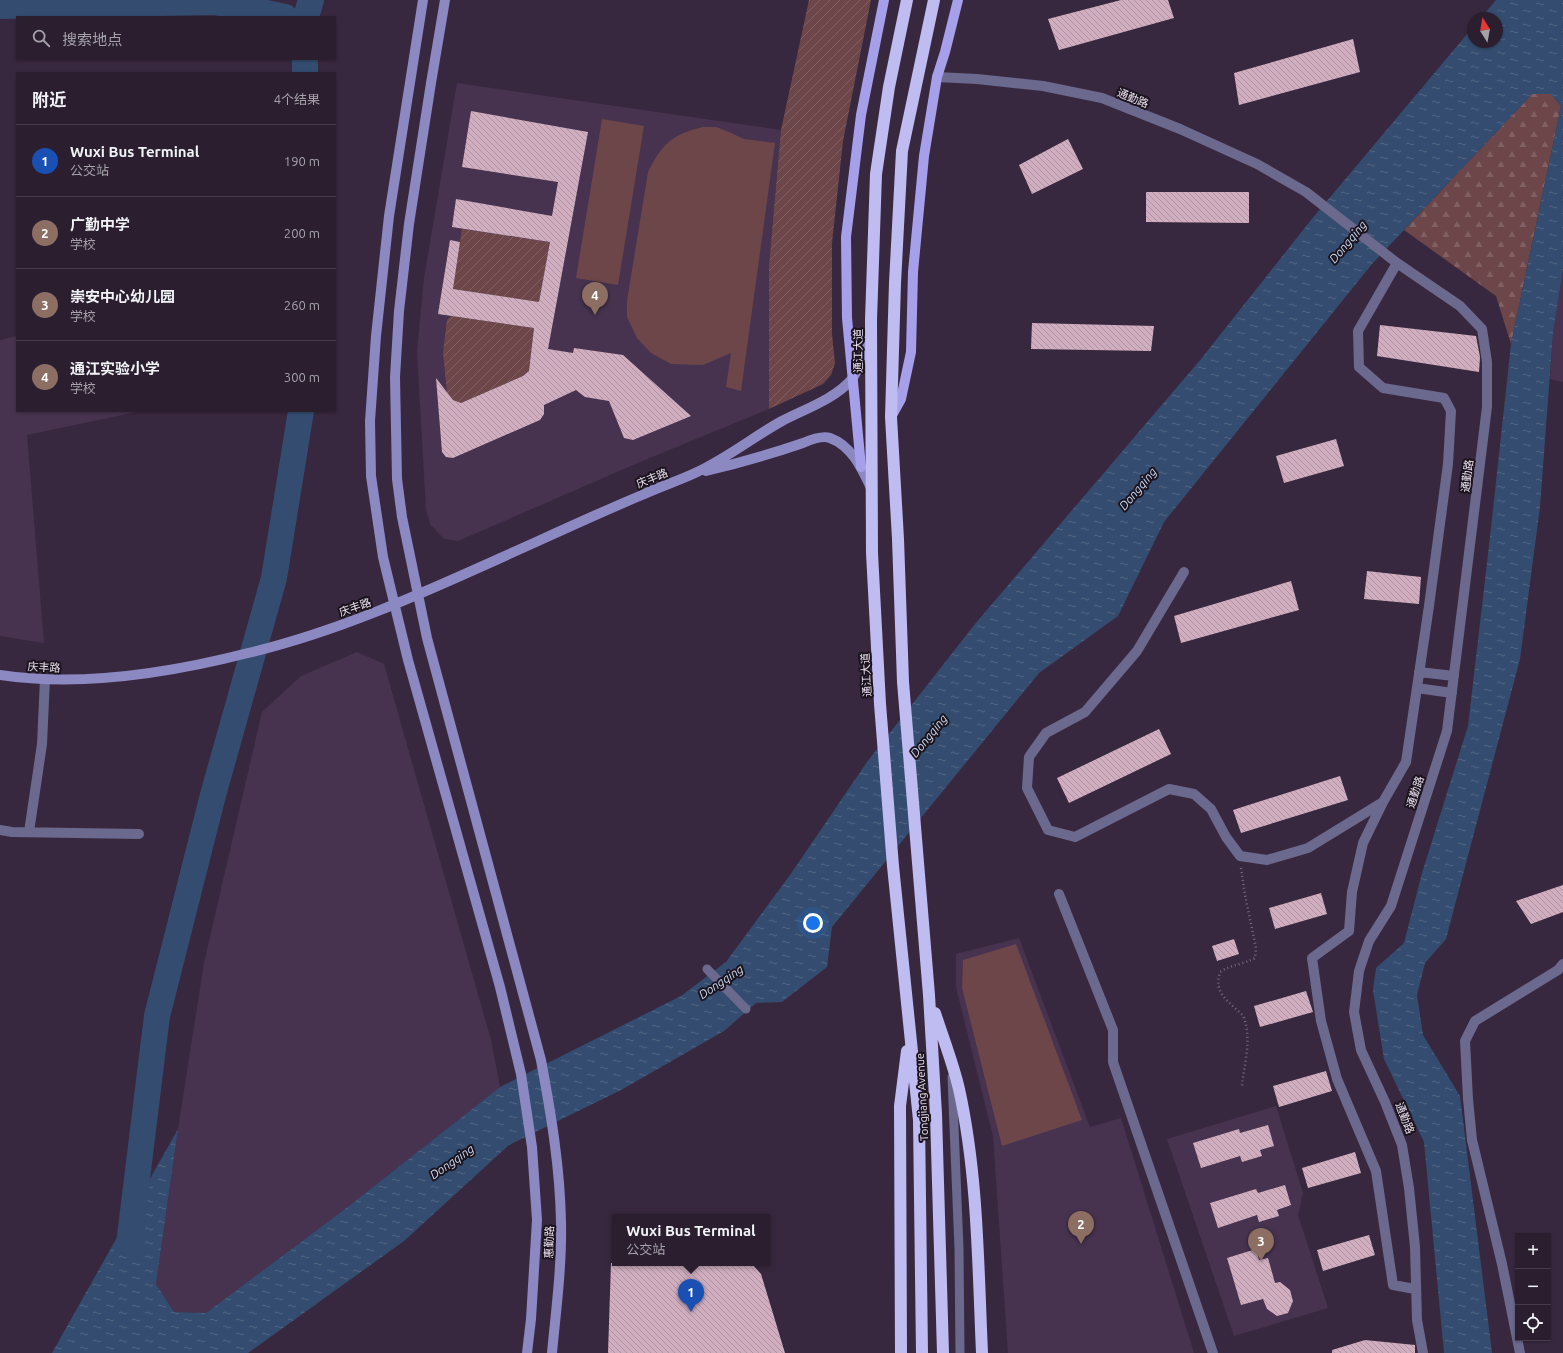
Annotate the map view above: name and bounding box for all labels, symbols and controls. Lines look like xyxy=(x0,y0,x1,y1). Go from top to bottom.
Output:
north arrow xyxy=(1467,12,1503,48)
search box xyxy=(16,16,336,60)
icon: search xyxy=(30,27,52,49)
text: 搜索地点 xyxy=(62,31,122,48)
street label: 通勤路 xyxy=(1115,86,1151,110)
text: 附近 xyxy=(32,90,66,109)
text: 4个结果 xyxy=(274,92,320,106)
text: Wuxi Bus Terminal xyxy=(70,143,199,160)
text: 1 xyxy=(41,154,49,168)
text: 190 m xyxy=(284,154,320,168)
text: 公交站 xyxy=(70,163,109,177)
text: 广勤中学 xyxy=(70,216,130,233)
water label: Dongqing xyxy=(1326,218,1369,265)
text: 2 xyxy=(41,226,49,240)
text: 200 m xyxy=(284,226,320,240)
text: 学校 xyxy=(70,237,96,251)
pin: 4 xyxy=(582,282,608,315)
text: 崇安中心幼儿园 xyxy=(70,288,175,305)
text: 3 xyxy=(41,298,49,312)
text: 260 m xyxy=(284,298,320,312)
text: 学校 xyxy=(70,309,96,323)
street label: 通江大道 xyxy=(852,329,864,373)
text: 通江实验小学 xyxy=(70,360,160,377)
text: 4 xyxy=(41,370,49,384)
text: 300 m xyxy=(284,370,320,384)
text: 学校 xyxy=(70,381,96,395)
street label: 通勤路 xyxy=(1459,459,1475,493)
water label: Dongqing xyxy=(1116,465,1159,512)
street label: 庆丰路 xyxy=(634,466,670,490)
street label: 庆丰路 xyxy=(337,596,373,618)
street label: 通江大道 xyxy=(859,653,873,697)
street label: 庆丰路 xyxy=(27,660,61,674)
water label: Dongqing xyxy=(908,711,950,760)
street label: 通勤路 xyxy=(1404,774,1426,810)
your location xyxy=(803,913,823,933)
water label: Dongqing xyxy=(696,962,746,1001)
street label: Tongjiang Avenue xyxy=(914,1053,930,1141)
street label: 通勤路 xyxy=(1393,1100,1417,1136)
water label: Dongqing xyxy=(427,1141,477,1182)
pin: 2 xyxy=(1068,1211,1094,1244)
popup xyxy=(612,1214,770,1266)
text: Wuxi Bus Terminal xyxy=(626,1222,756,1239)
street label: 惠勤路 xyxy=(542,1225,556,1259)
pin: 3 xyxy=(1248,1228,1274,1261)
map controls xyxy=(1515,1233,1551,1341)
button: + xyxy=(1515,1233,1551,1269)
text: 公交站 xyxy=(626,1242,665,1256)
button: − xyxy=(1515,1269,1551,1305)
pin: 1 xyxy=(678,1279,704,1312)
button: locate xyxy=(1515,1305,1551,1341)

